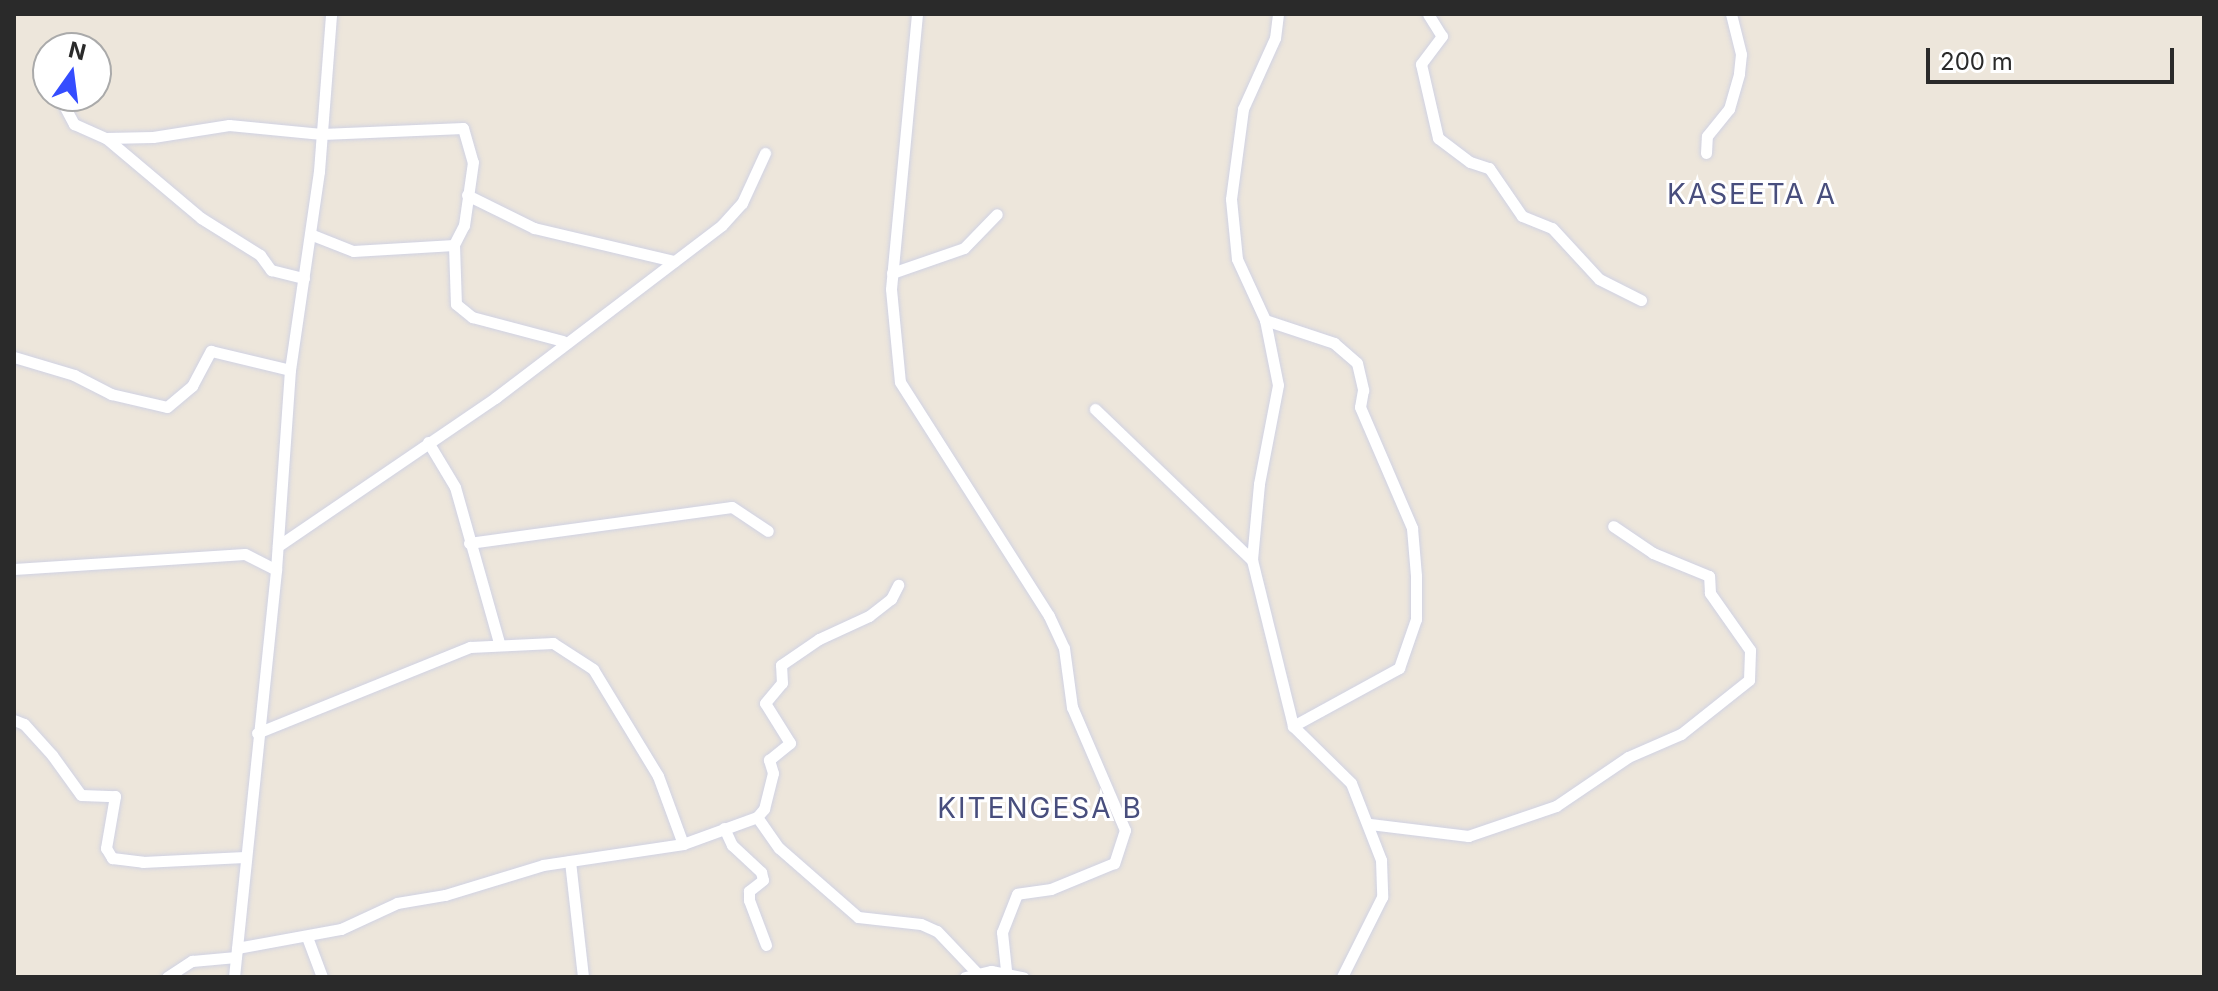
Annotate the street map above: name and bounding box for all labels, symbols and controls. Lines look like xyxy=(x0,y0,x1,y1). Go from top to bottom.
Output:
north arrow xyxy=(32,32,112,112)
scale bar xyxy=(1930,32,2178,82)
text: N xyxy=(66,36,89,65)
text: 200 m xyxy=(1940,47,2013,76)
district label: KASEETA A xyxy=(1667,177,1837,211)
district label: KITENGESA B xyxy=(937,791,1143,825)

